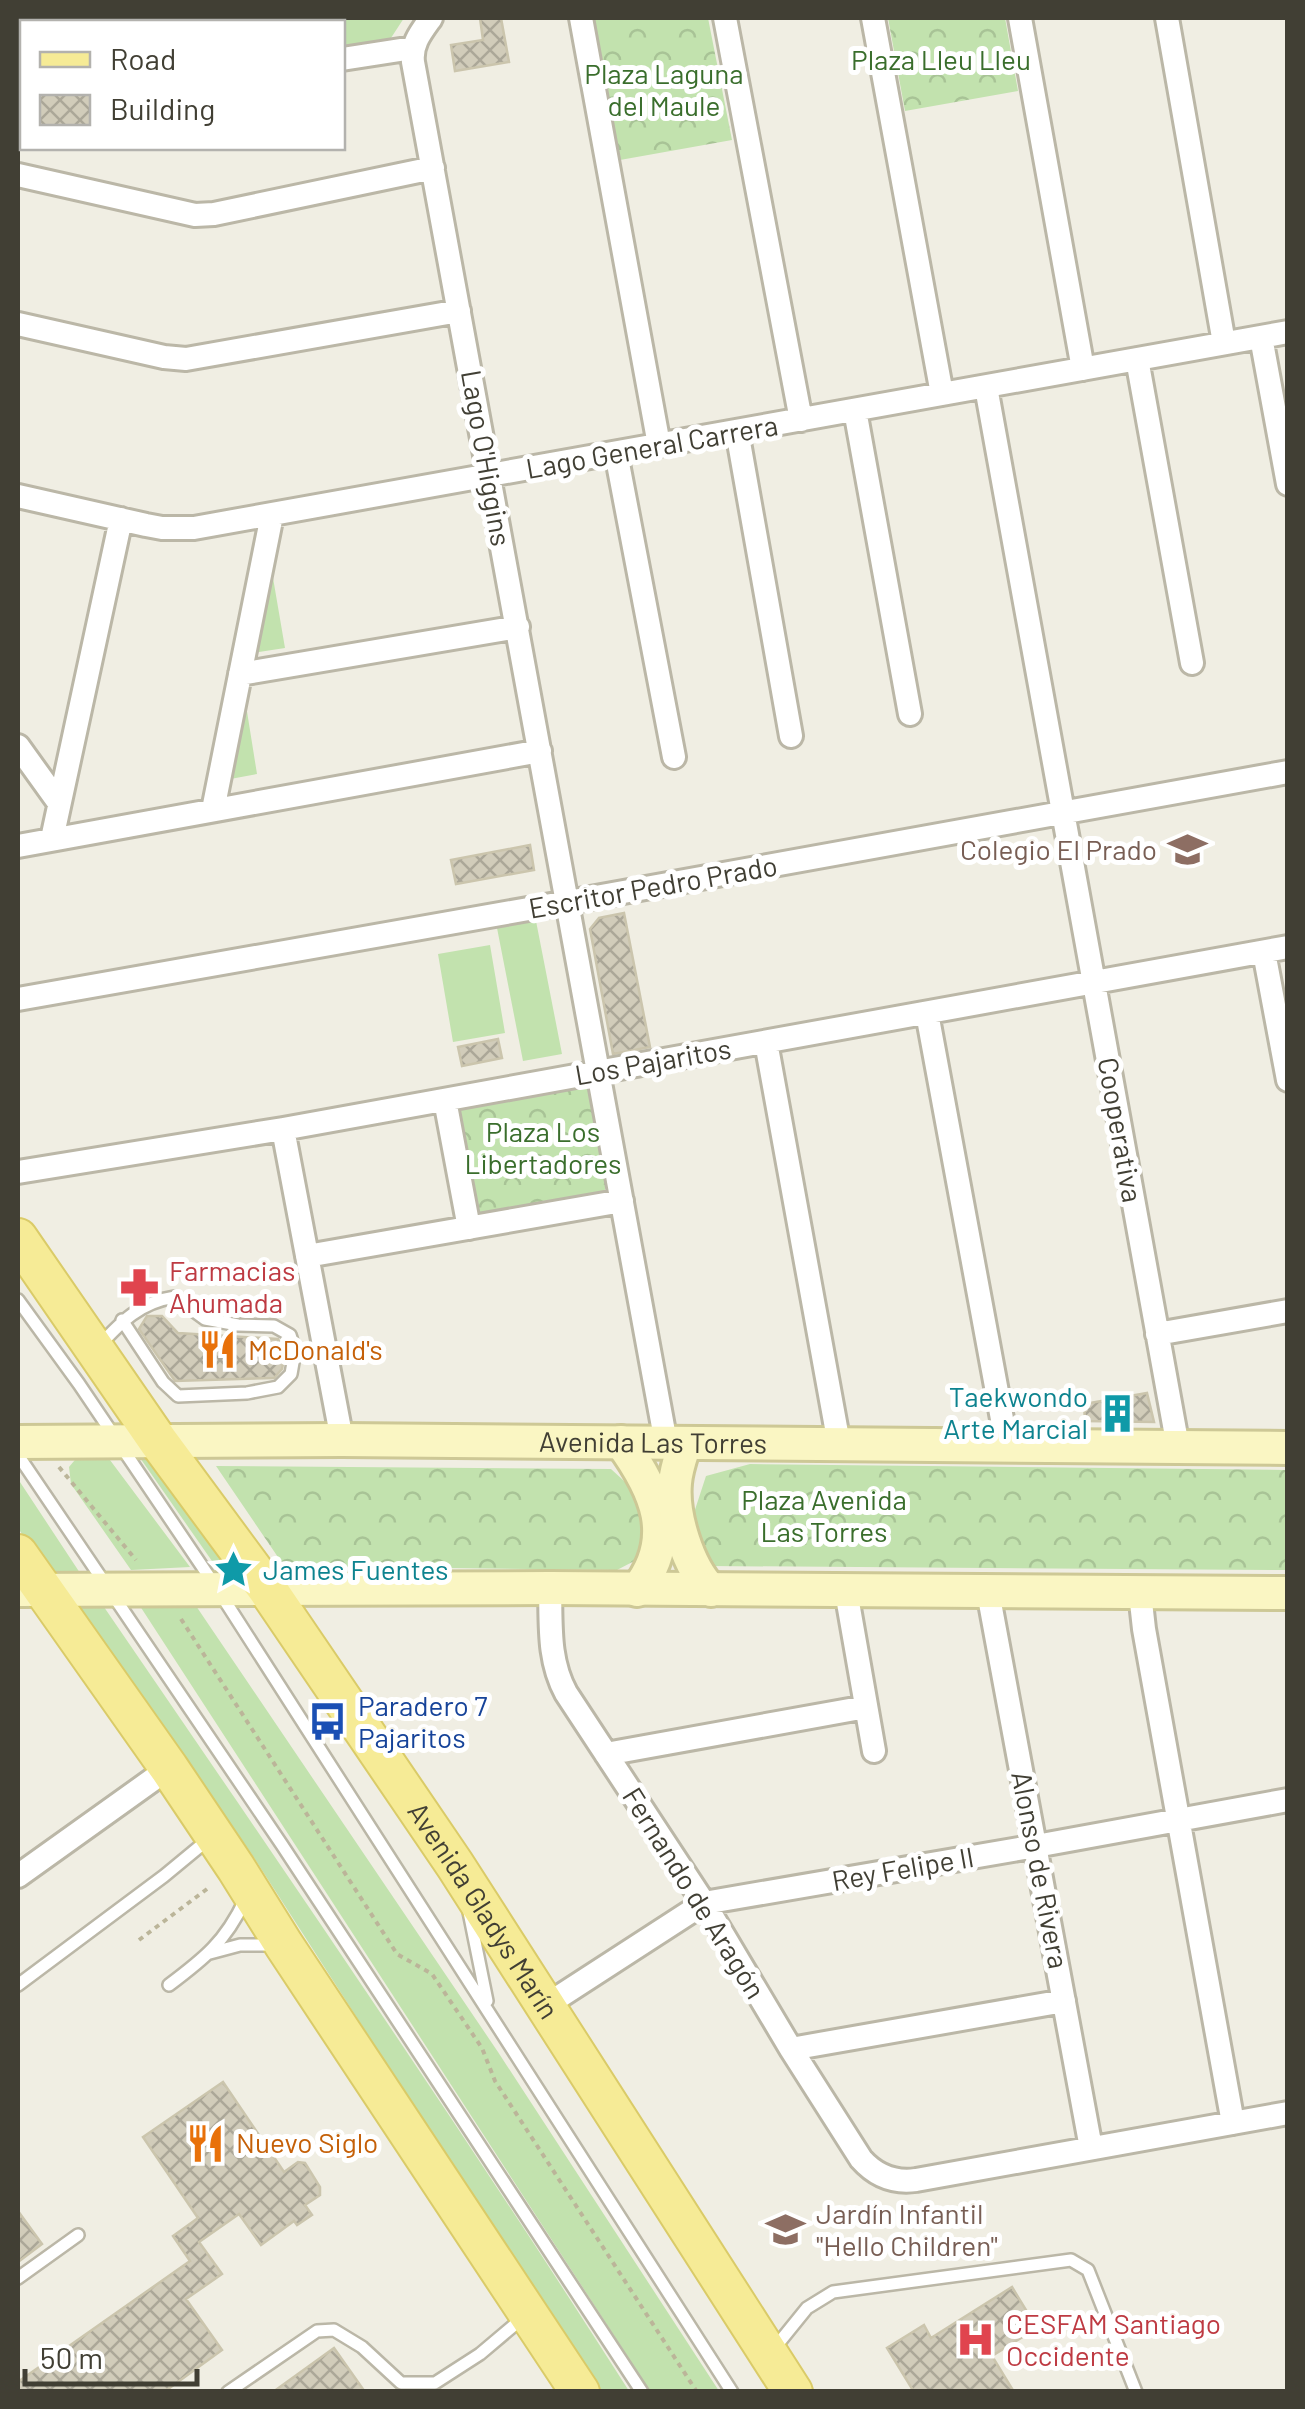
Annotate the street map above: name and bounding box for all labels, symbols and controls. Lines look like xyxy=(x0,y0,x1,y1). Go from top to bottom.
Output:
legend xyxy=(20,20,345,150)
text: Road xyxy=(110,40,176,76)
park label: Plaza Lleu Lleu xyxy=(851,42,1031,76)
park label: Plaza Laguna del Maule xyxy=(584,56,744,122)
text: Building xyxy=(110,90,215,126)
street label: Lago O'Higgins xyxy=(455,367,519,549)
street label: Lago General Carrera xyxy=(523,407,780,485)
school or university icon: Colegio El Prado xyxy=(1166,829,1208,871)
place label: Colegio El Prado xyxy=(960,832,1157,866)
street label: Escritor Pedro Prado xyxy=(526,847,780,925)
street label: Los Pajaritos xyxy=(572,1031,734,1091)
street label: Cooperativa xyxy=(1092,1055,1150,1205)
park label: Plaza Los Libertadores xyxy=(465,1114,621,1180)
place label: Farmacias Ahumada xyxy=(169,1253,295,1319)
pharmacy icon: Farmacias Ahumada xyxy=(118,1266,160,1308)
restaurant icon: McDonald's xyxy=(197,1329,239,1371)
place label: McDonald's xyxy=(248,1332,383,1366)
place label: Taekwondo Arte Marcial xyxy=(943,1379,1088,1445)
building icon: Taekwondo Arte Marcial xyxy=(1097,1392,1139,1434)
street label: Avenida Las Torres xyxy=(539,1424,767,1460)
park label: Plaza Avenida Las Torres xyxy=(741,1482,907,1548)
place icon: James Fuentes xyxy=(212,1549,254,1591)
place label: James Fuentes xyxy=(263,1552,449,1586)
place label: Paradero 7 Pajaritos xyxy=(358,1688,488,1754)
bus stop icon: Paradero 7 Pajaritos xyxy=(307,1701,349,1743)
street label: Alonso de Rivera xyxy=(1005,1768,1077,1971)
street label: Fernando de Aragón xyxy=(616,1781,774,2004)
street label: Avenida Gladys Marín xyxy=(401,1795,567,2025)
street label: Rey Felipe II xyxy=(829,1839,977,1897)
restaurant icon: Nuevo Siglo xyxy=(185,2122,227,2164)
place label: Nuevo Siglo xyxy=(236,2125,378,2159)
place label: Jardín Infantil "Hello Children" xyxy=(816,2196,998,2262)
school or university icon: Jardín Infantil "Hello Children" xyxy=(765,2209,807,2251)
place label: CESFAM Santiago Occidente xyxy=(1006,2306,1221,2372)
hospital icon: CESFAM Santiago Occidente xyxy=(955,2319,997,2361)
scale bar xyxy=(25,2324,198,2386)
text: 50 m xyxy=(40,2339,103,2375)

